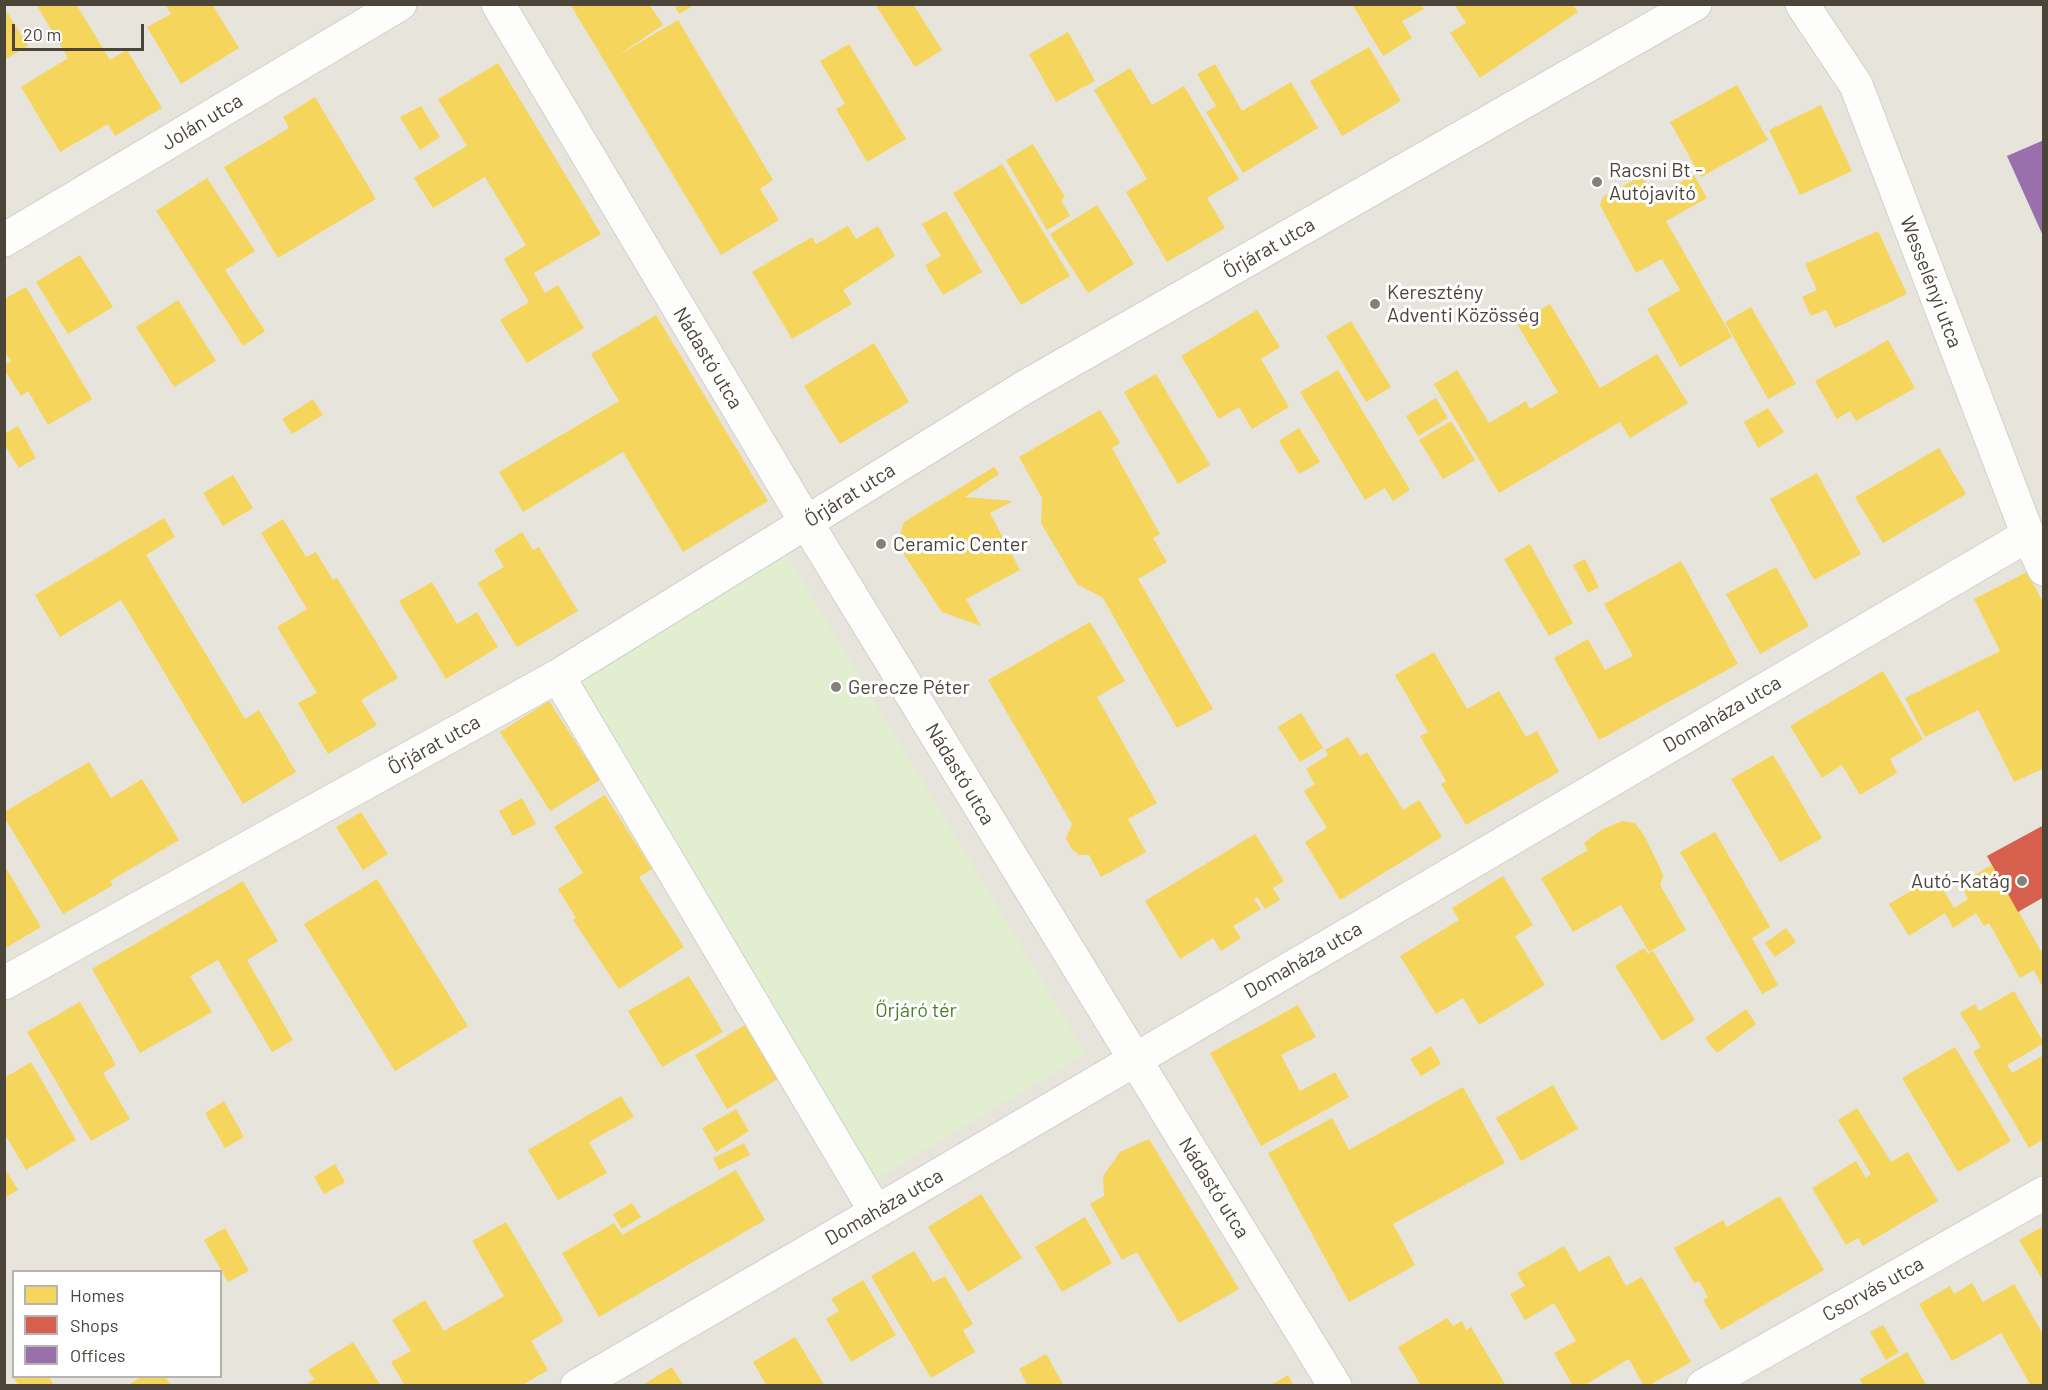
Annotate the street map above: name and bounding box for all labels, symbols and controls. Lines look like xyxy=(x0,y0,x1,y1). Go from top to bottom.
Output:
scale bar xyxy=(15,12,147,50)
text: 20 m xyxy=(23,23,61,45)
street label: Jolán utca xyxy=(157,88,247,156)
place label: Racsni Bt - Autójavító xyxy=(1609,158,1703,205)
marker: Racsni Bt - Autójavító xyxy=(1590,175,1604,189)
street label: Őrjárat utca xyxy=(1219,212,1319,284)
street label: Wesselényi utca xyxy=(1895,213,1967,351)
place label: Keresztény Adventi Közösség xyxy=(1387,280,1539,327)
marker: Keresztény Adventi Közösség xyxy=(1368,297,1382,311)
street label: Nádastó utca xyxy=(668,303,748,413)
street label: Őrjárat utca xyxy=(800,458,900,532)
place label: Ceramic Center xyxy=(893,532,1028,556)
marker: Ceramic Center xyxy=(874,537,888,551)
street label: Domaháza utca xyxy=(1659,670,1785,758)
place label: Gerecze Péter xyxy=(848,675,970,699)
marker: Gerecze Péter xyxy=(829,680,843,694)
street label: Őrjárat utca xyxy=(384,710,484,780)
street label: Nádastó utca xyxy=(920,719,1000,829)
place label: Autó-Katág xyxy=(1911,869,2010,893)
marker: Autó-Katág xyxy=(2015,874,2029,888)
street label: Domaháza utca xyxy=(1240,916,1366,1004)
park label: Őrjáró tér xyxy=(875,998,957,1022)
street label: Nádastó utca xyxy=(1174,1133,1254,1243)
street label: Domaháza utca xyxy=(821,1163,947,1251)
street label: Csorvás utca xyxy=(1818,1251,1928,1327)
legend xyxy=(12,1270,222,1378)
text: Homes xyxy=(70,1284,124,1306)
text: Shops xyxy=(70,1314,119,1336)
text: Offices xyxy=(70,1344,126,1366)

